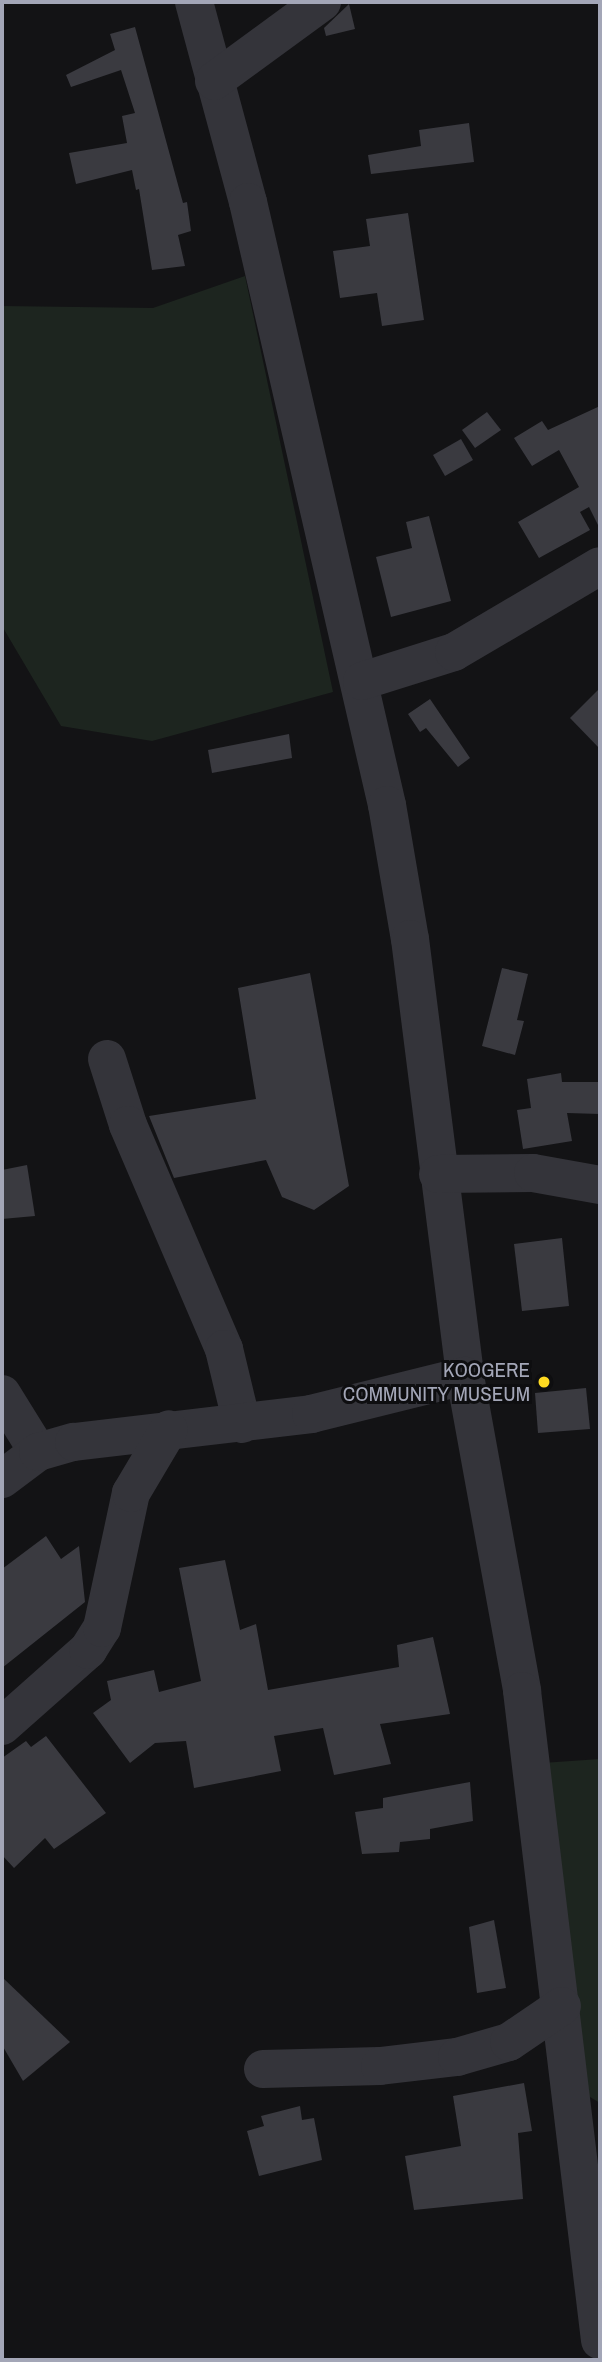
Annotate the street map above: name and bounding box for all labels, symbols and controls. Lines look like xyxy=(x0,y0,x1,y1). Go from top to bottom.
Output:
place label: KOOGERE COMMUNITY MUSEUM xyxy=(343,1357,530,1407)
marker: KOOGERE COMMUNITY MUSEUM xyxy=(536,1374,552,1390)

